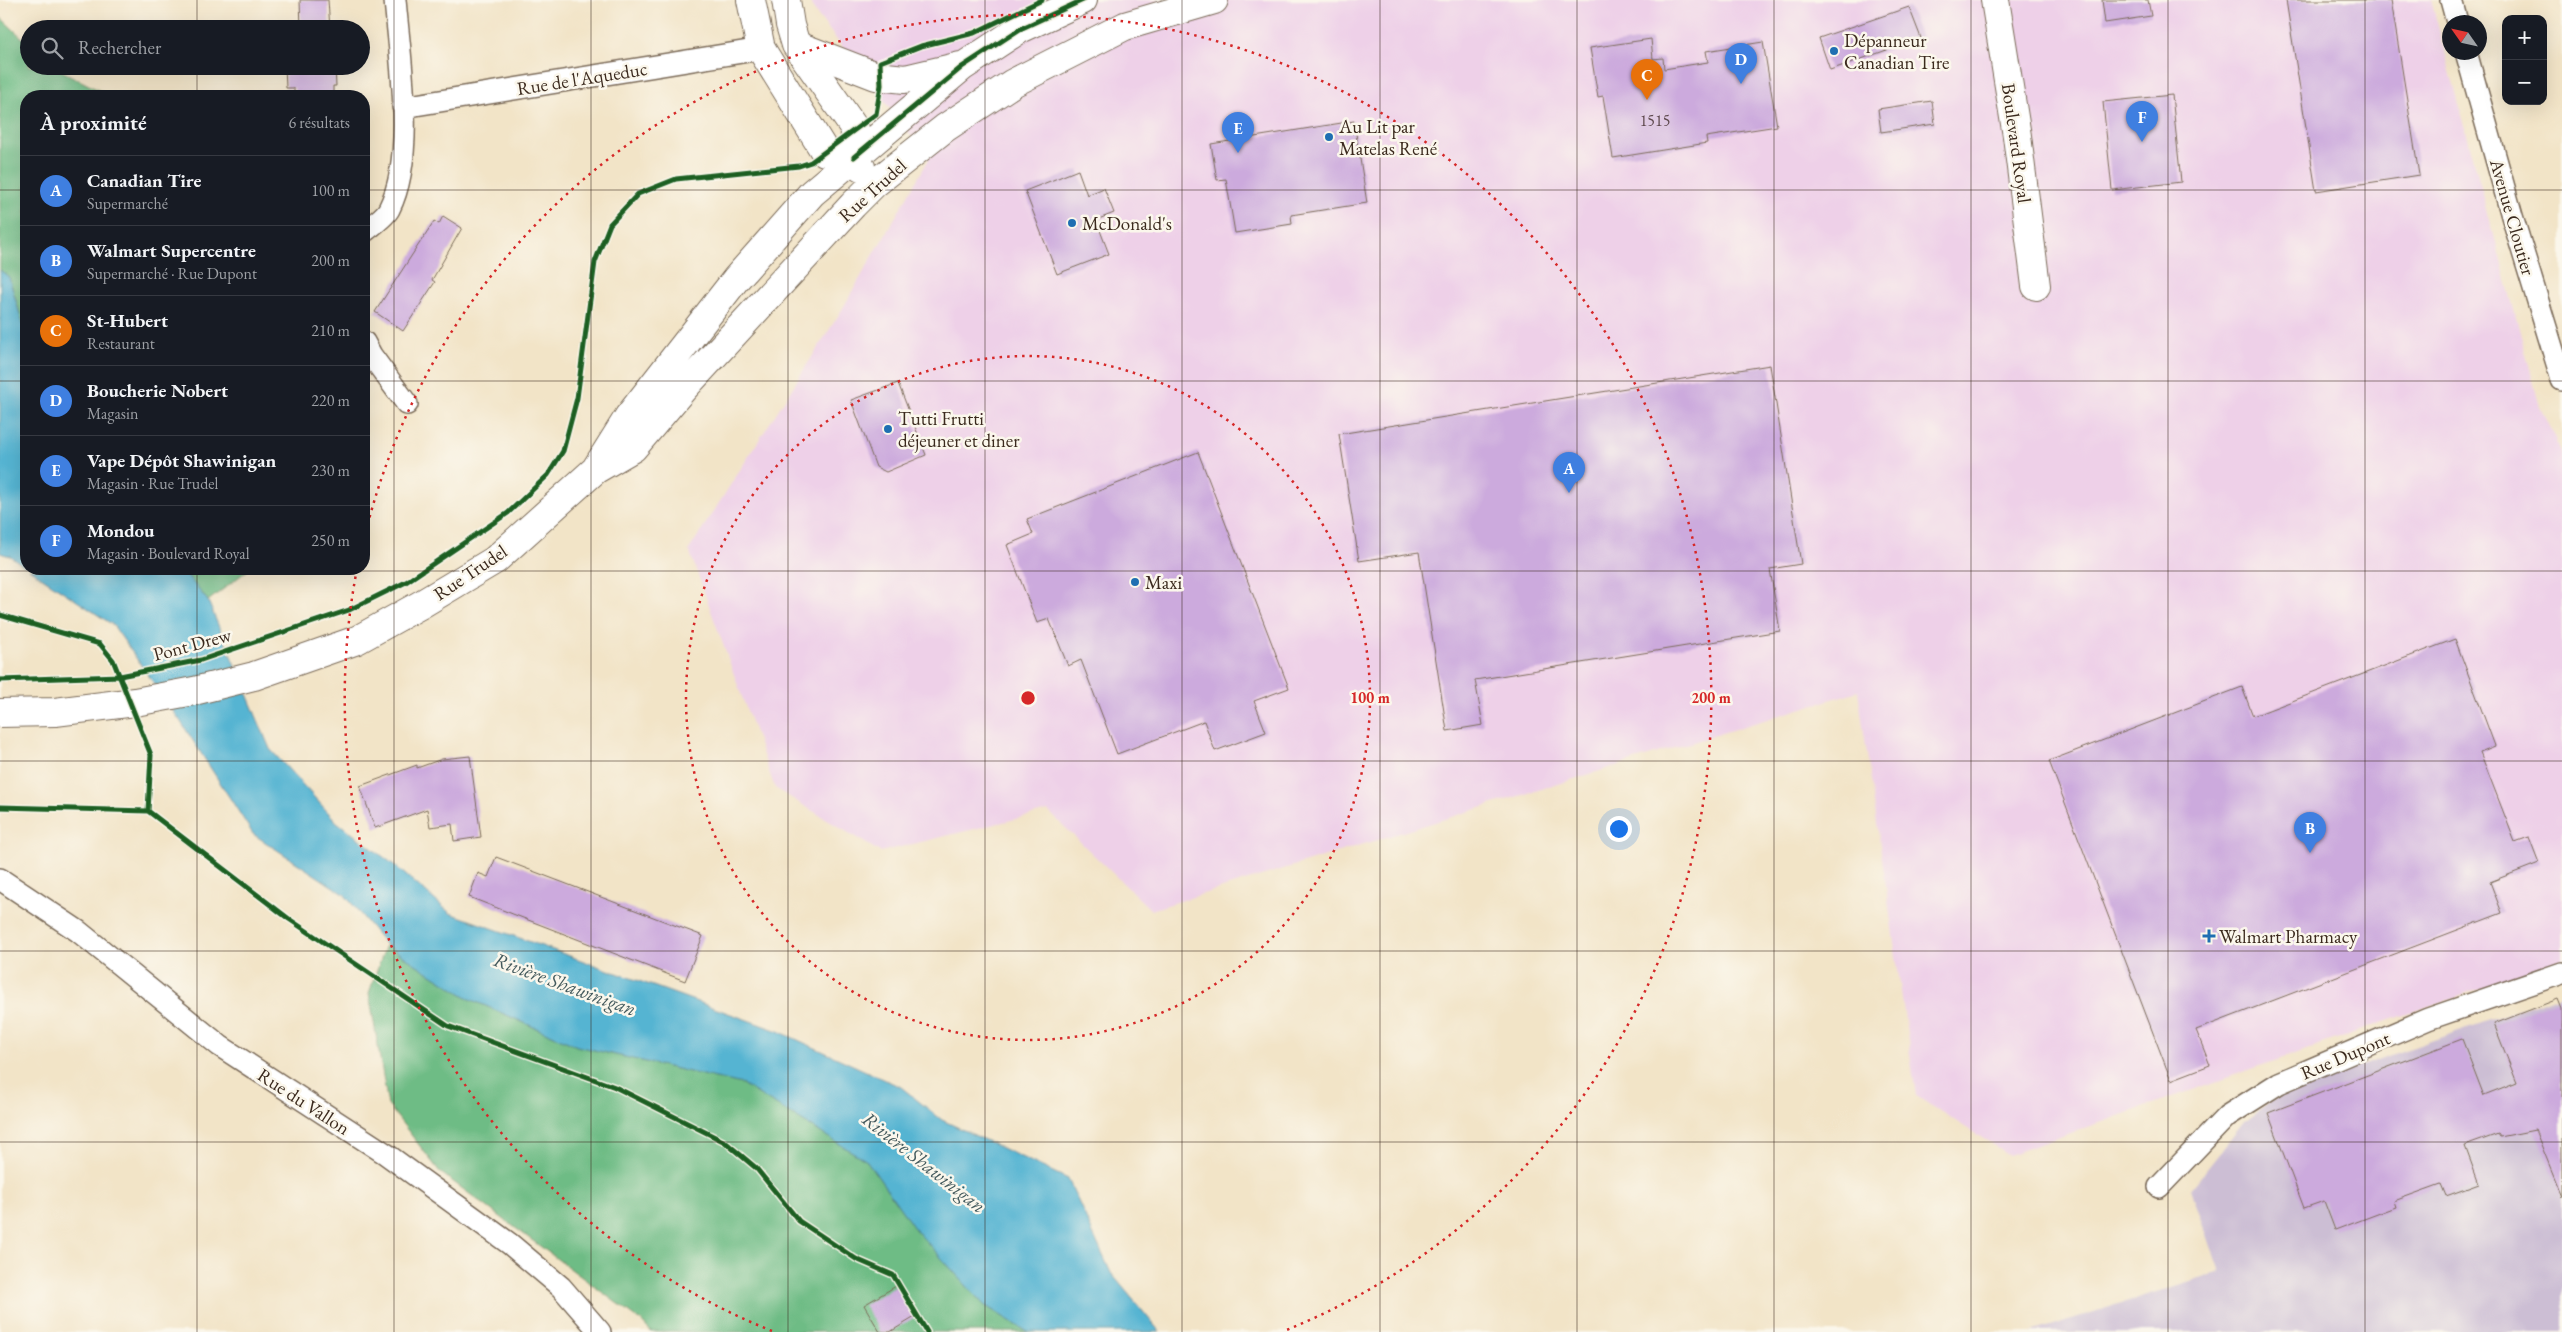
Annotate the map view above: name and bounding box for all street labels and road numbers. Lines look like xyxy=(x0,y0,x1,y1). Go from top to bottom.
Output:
street label: Rue de l'Aqueduc xyxy=(515,56,649,101)
street label: Boulevard Royal xyxy=(1996,82,2037,205)
street label: Rue Trudel xyxy=(833,153,912,228)
street label: Avenue Cloutier xyxy=(2484,155,2541,279)
street label: Rue Trudel xyxy=(429,538,512,606)
street label: Pont Drew xyxy=(150,622,235,667)
street label: Rue Dupont xyxy=(2297,1026,2394,1085)
street label: Rue du Vallon xyxy=(253,1062,355,1141)

